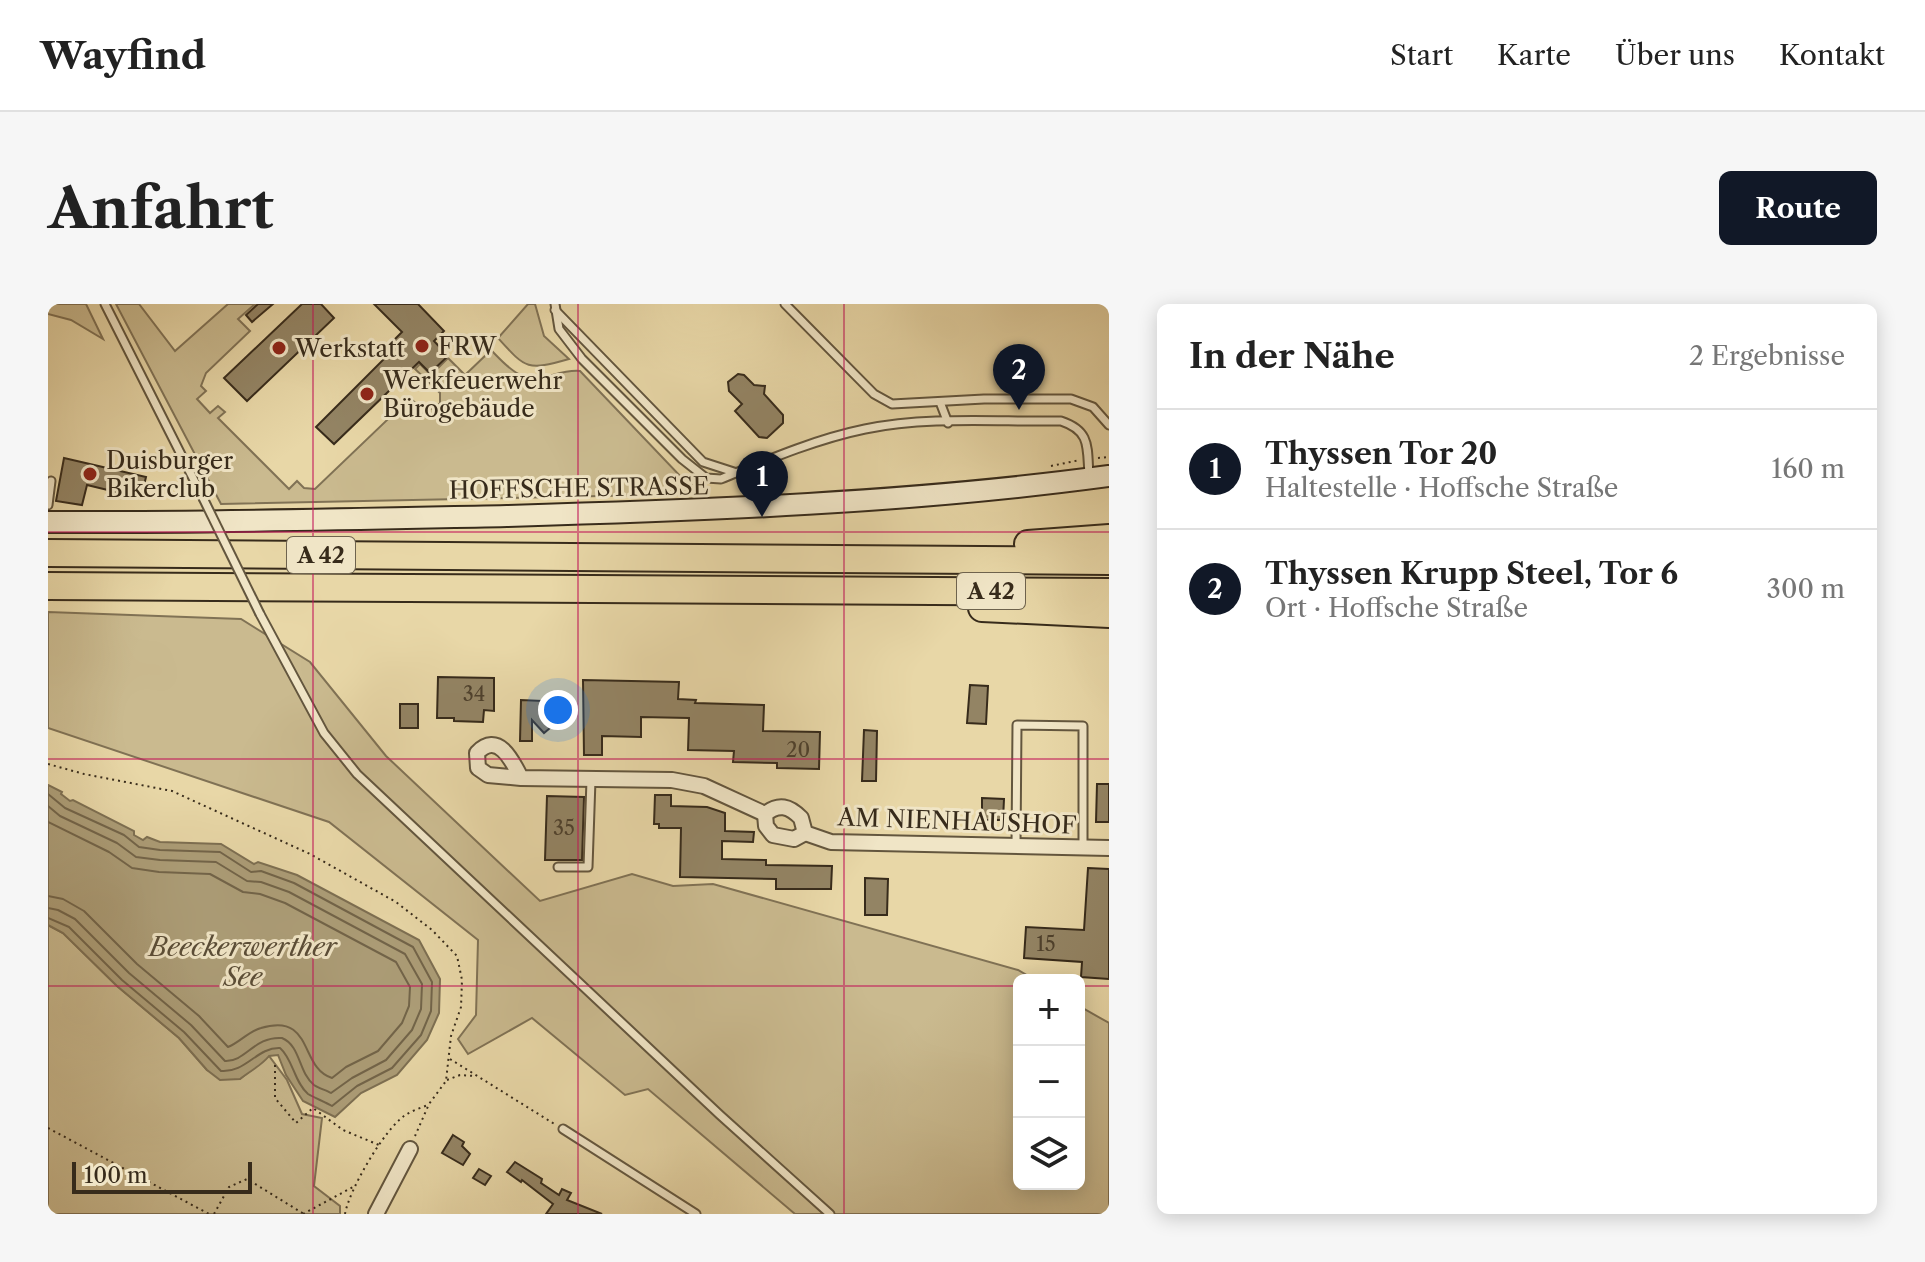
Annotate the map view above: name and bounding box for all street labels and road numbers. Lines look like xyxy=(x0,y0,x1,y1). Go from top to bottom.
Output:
street label: HOFFSCHE STRASSE xyxy=(449,471,709,505)
road number: A 42 xyxy=(287,537,355,573)
road number: A 42 xyxy=(957,573,1025,609)
street label: AM NIENHAUSHOF xyxy=(836,802,1077,840)

